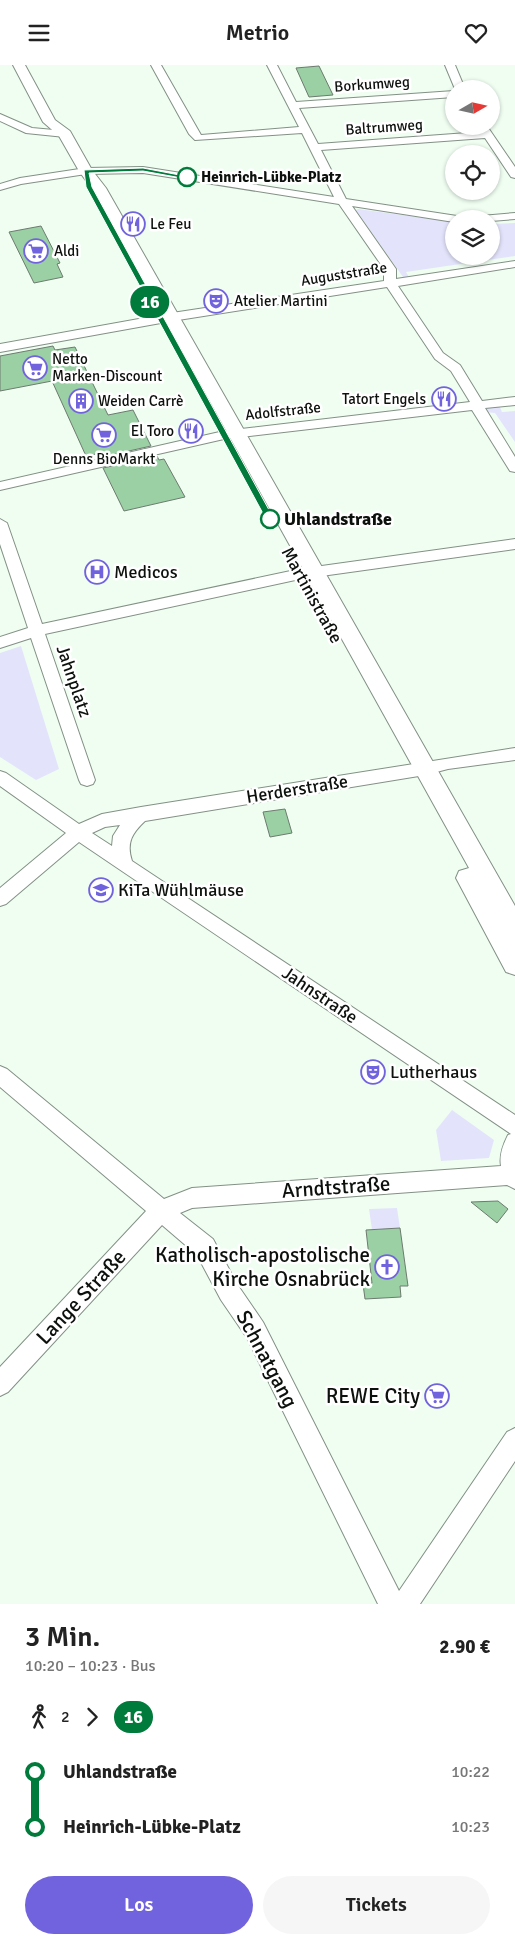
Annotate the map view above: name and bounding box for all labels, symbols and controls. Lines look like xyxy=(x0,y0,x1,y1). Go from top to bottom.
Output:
icon: menu xyxy=(25,19,53,47)
text: Metrio xyxy=(226,19,289,46)
icon: heart xyxy=(462,19,490,47)
street label: Borkumweg xyxy=(334,72,410,96)
north arrow xyxy=(445,80,500,135)
map controls xyxy=(445,80,500,265)
street label: Baltrumweg xyxy=(345,115,423,139)
button: locate xyxy=(445,145,500,200)
marker: Heinrich-Lübke-Platz xyxy=(177,167,197,187)
place label: Heinrich-Lübke-Platz xyxy=(201,168,342,186)
button: layers xyxy=(445,210,500,265)
restaurant icon: Le Feu xyxy=(120,211,146,237)
place label: Le Feu xyxy=(150,215,191,233)
supermarket icon: Aldi xyxy=(23,238,49,264)
place label: Aldi xyxy=(54,242,79,260)
street label: Auguststraße xyxy=(300,258,388,290)
line badge: 16 xyxy=(128,286,172,318)
theatre icon: Atelier Martini xyxy=(203,288,229,314)
text: 16 xyxy=(140,291,160,313)
place label: Atelier Martini xyxy=(234,292,327,310)
place label: Netto Marken-Discount xyxy=(52,350,162,385)
supermarket icon: Netto Marken-Discount xyxy=(22,355,48,381)
restaurant icon: Tatort Engels xyxy=(431,386,457,412)
building icon: Weiden Carrè xyxy=(68,388,94,414)
place label: Tatort Engels xyxy=(342,390,426,408)
place label: Weiden Carrè xyxy=(98,392,184,410)
street label: Adolfstraße xyxy=(244,398,322,424)
restaurant icon: El Toro xyxy=(178,418,204,444)
supermarket icon: Denns BioMarkt xyxy=(91,422,117,448)
place label: El Toro xyxy=(131,422,174,440)
place label: Denns BioMarkt xyxy=(53,450,155,468)
place label: Uhlandstraße xyxy=(284,508,392,530)
marker: Uhlandstraße xyxy=(260,509,280,529)
street label: Martinistraße xyxy=(276,543,348,647)
hospital icon: Medicos xyxy=(84,559,110,585)
place label: Medicos xyxy=(114,561,178,583)
street label: Jahnplatz xyxy=(51,642,97,720)
street label: Herderstraße xyxy=(244,770,350,808)
school or university icon: KiTa Wühlmäuse xyxy=(88,877,114,903)
place label: KiTa Wühlmäuse xyxy=(118,879,244,901)
street label: Jahnstraße xyxy=(278,962,362,1028)
theatre icon: Lutherhaus xyxy=(360,1059,386,1085)
place label: Lutherhaus xyxy=(390,1061,477,1083)
street label: Arndtstraße xyxy=(281,1170,391,1204)
place label: Katholisch-apostolische Kirche Osnabrück xyxy=(155,1242,370,1292)
street label: Lange Straße xyxy=(31,1244,131,1350)
church icon: Katholisch-apostolische Kirche Osnabrück xyxy=(374,1254,400,1280)
street label: Schnatgang xyxy=(231,1306,303,1412)
place label: REWE City xyxy=(326,1383,420,1409)
supermarket icon: REWE City xyxy=(424,1383,450,1409)
text: 3 Min. xyxy=(25,1620,100,1654)
text: 2.90 € xyxy=(439,1635,490,1659)
text: 10:20 – 10:23 · Bus xyxy=(25,1656,156,1676)
icon: walk xyxy=(25,1703,53,1731)
icon: forward xyxy=(78,1703,106,1731)
text: 16 xyxy=(124,1706,143,1728)
text: 2 xyxy=(61,1707,70,1727)
text: Uhlandstraße xyxy=(63,1760,177,1784)
text: 10:22 xyxy=(451,1762,490,1782)
text: Heinrich-Lübke-Platz xyxy=(63,1815,241,1839)
text: 10:23 xyxy=(451,1817,490,1837)
button: Los xyxy=(25,1876,253,1934)
button: Tickets xyxy=(263,1876,490,1934)

